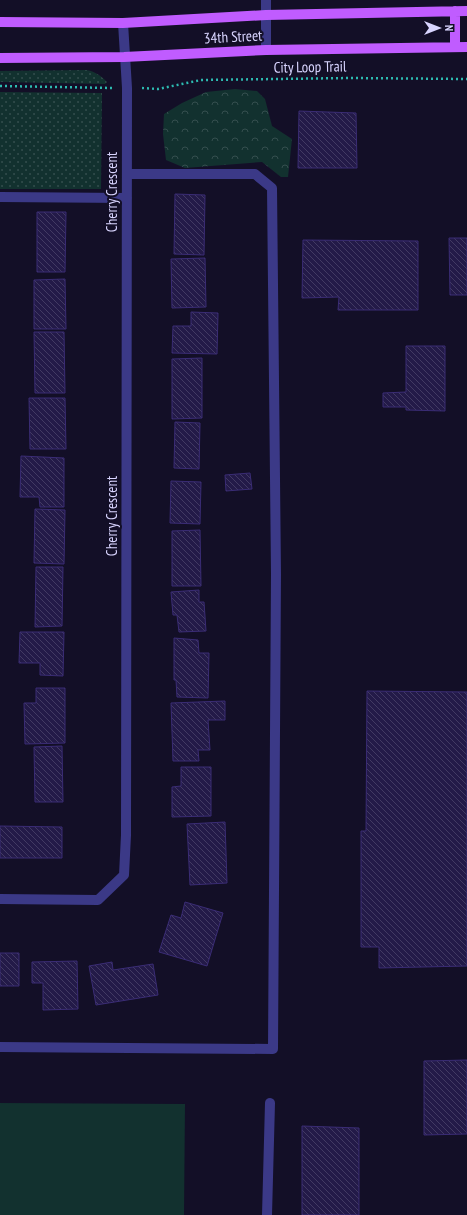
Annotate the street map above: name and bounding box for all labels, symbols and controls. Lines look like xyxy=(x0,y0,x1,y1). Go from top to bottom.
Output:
north arrow xyxy=(419,8,459,48)
street label: 34th Street xyxy=(203,25,263,48)
text: N xyxy=(442,25,456,31)
street label: City Loop Trail xyxy=(273,56,347,77)
street label: Cherry Crescent xyxy=(102,152,121,232)
street label: Cherry Crescent xyxy=(102,476,121,556)

